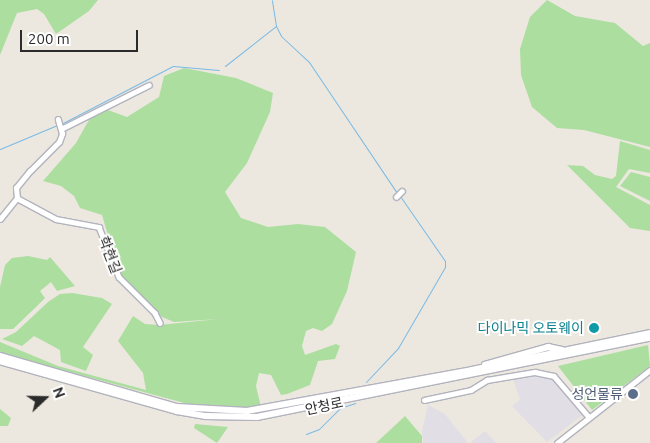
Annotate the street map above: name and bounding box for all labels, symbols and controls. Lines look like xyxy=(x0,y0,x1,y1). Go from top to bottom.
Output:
scale bar xyxy=(22,20,140,52)
text: 200 m xyxy=(28,30,70,47)
street label: 학현길 xyxy=(95,234,125,276)
place label: 다이나믹 오토웨이 xyxy=(478,320,584,336)
marker: 다이나믹 오토웨이 xyxy=(588,322,600,334)
north arrow xyxy=(20,373,70,423)
text: N xyxy=(50,385,68,400)
place label: 성언물류 xyxy=(571,386,623,402)
marker: 성언물류 xyxy=(627,388,639,400)
street label: 안청로 xyxy=(303,394,345,418)

